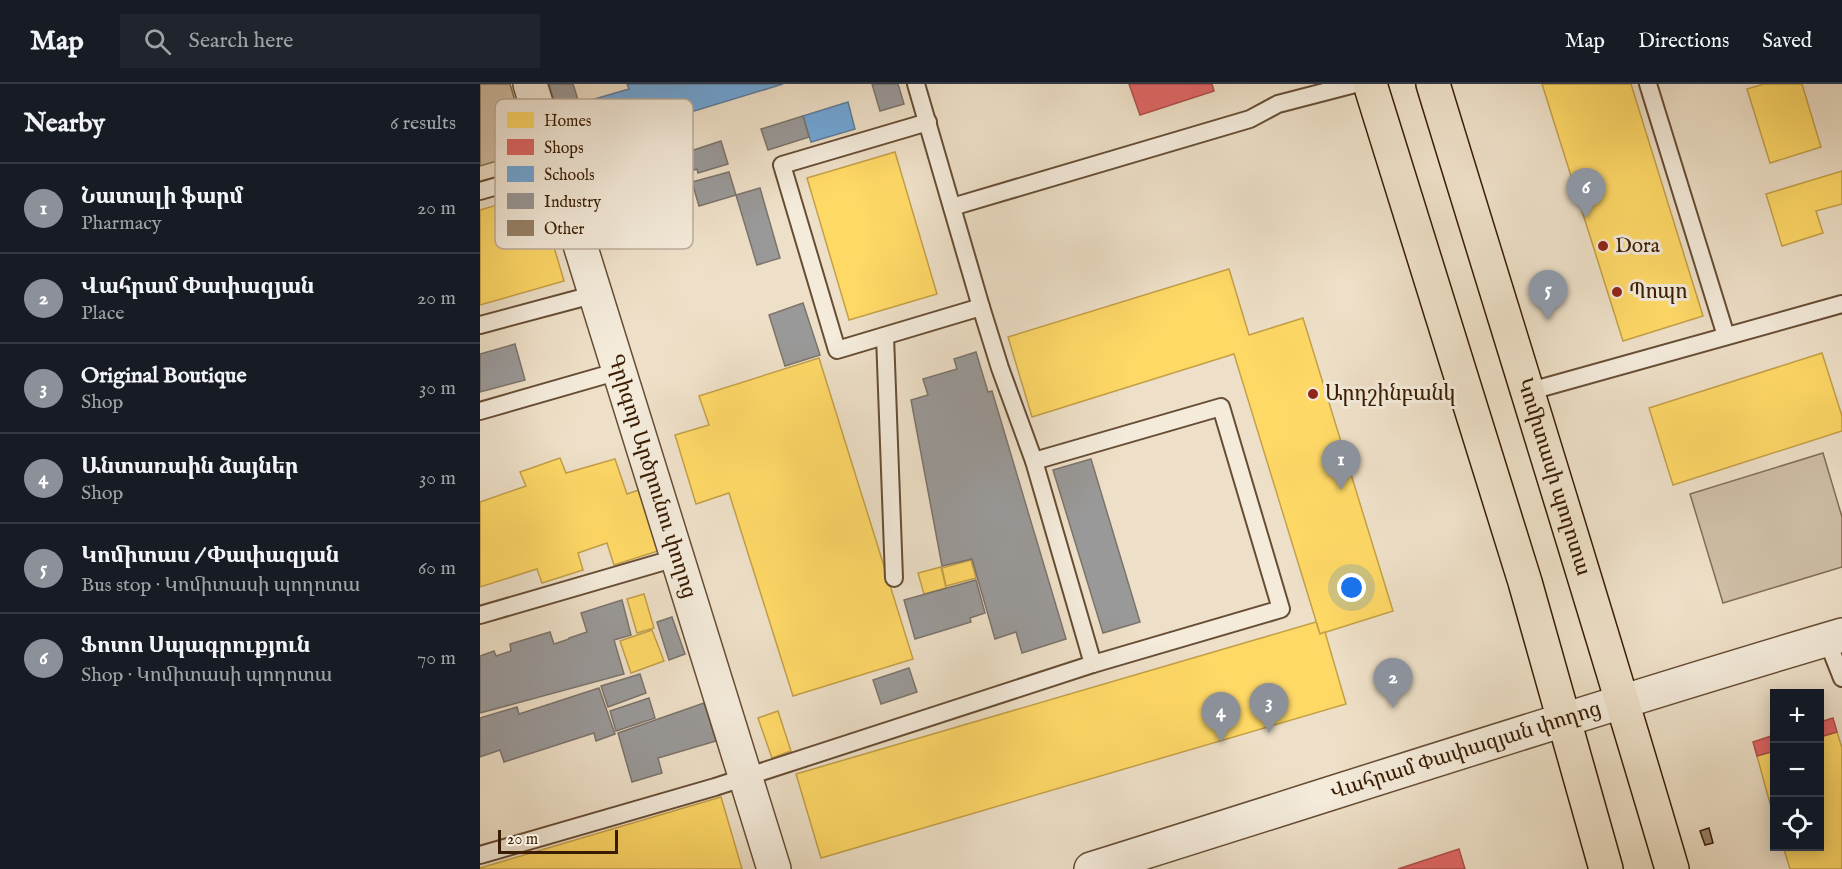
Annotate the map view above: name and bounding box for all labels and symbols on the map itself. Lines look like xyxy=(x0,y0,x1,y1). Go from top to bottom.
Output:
legend xyxy=(495,99,693,249)
text: Homes xyxy=(544,112,592,132)
text: Shops xyxy=(544,139,584,159)
text: Schools xyxy=(544,166,595,186)
pin: 6 xyxy=(1566,168,1606,218)
text: Industry xyxy=(544,193,601,213)
text: Other xyxy=(544,220,585,240)
place label: Dora xyxy=(1615,233,1661,260)
marker: Dora xyxy=(1596,239,1610,253)
pin: 5 xyxy=(1528,270,1568,320)
place label: Պոպո xyxy=(1629,279,1687,306)
marker: Պոպո xyxy=(1610,285,1624,299)
street label: Գրիգոր Արծրունու փողոց xyxy=(601,351,703,602)
street label: Կոմիտասի պողոտա xyxy=(1511,375,1597,579)
place label: Արդշինբանկ xyxy=(1325,381,1456,408)
marker: Արդշինբանկ xyxy=(1306,387,1320,401)
pin: 1 xyxy=(1322,440,1360,490)
your location xyxy=(1337,573,1366,602)
pin: 2 xyxy=(1374,658,1412,708)
pin: 3 xyxy=(1250,684,1288,733)
pin: 4 xyxy=(1202,692,1240,742)
street label: Վահրամ Փափազյան փողոց xyxy=(1327,695,1605,806)
scale bar xyxy=(498,827,618,854)

